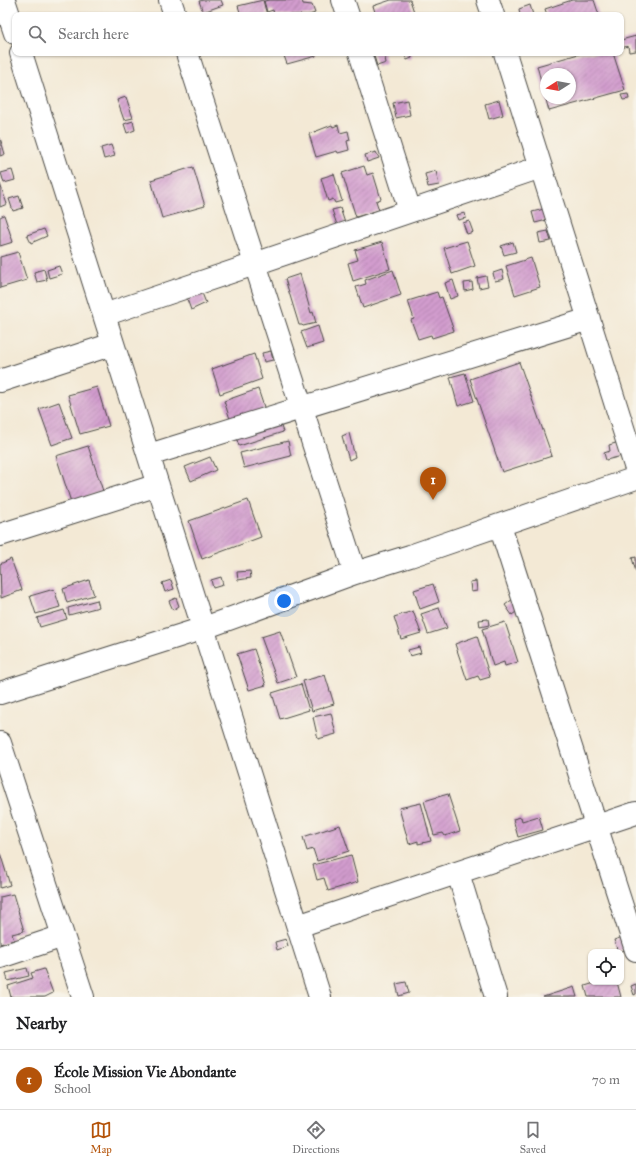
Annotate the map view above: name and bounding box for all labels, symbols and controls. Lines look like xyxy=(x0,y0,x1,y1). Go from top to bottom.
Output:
search box xyxy=(12,12,624,56)
icon: search xyxy=(26,23,48,45)
text: Search here xyxy=(58,25,129,43)
north arrow xyxy=(540,68,576,104)
pin: 1 xyxy=(420,467,446,500)
your location xyxy=(274,591,294,611)
map controls xyxy=(588,949,624,985)
button: locate xyxy=(588,949,624,985)
text: Nearby xyxy=(16,1013,67,1034)
text: École Mission Vie Abondante xyxy=(54,1063,236,1081)
text: 1 xyxy=(26,1072,32,1088)
text: 70 m xyxy=(592,1072,620,1088)
text: School xyxy=(54,1081,91,1097)
tab: Map xyxy=(90,1119,112,1156)
tab: Directions xyxy=(292,1119,340,1156)
tab: Saved xyxy=(520,1119,546,1156)

